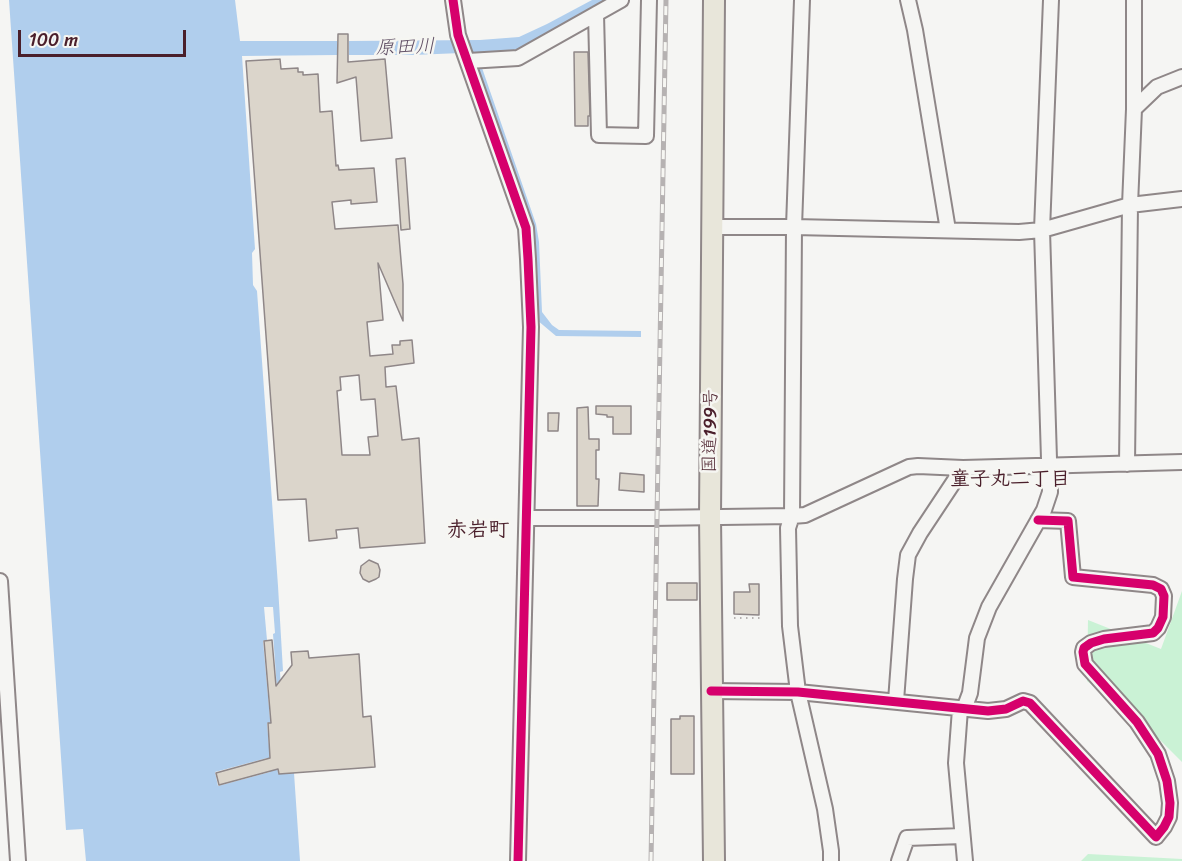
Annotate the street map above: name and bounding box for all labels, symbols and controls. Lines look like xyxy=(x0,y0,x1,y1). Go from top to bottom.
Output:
scale bar xyxy=(21,18,189,56)
text: 100 m xyxy=(29,24,78,56)
water label: 原田川 xyxy=(375,35,435,61)
street label: 国道199号 xyxy=(699,389,723,473)
district label: 童子丸二丁目 xyxy=(950,468,1070,492)
district label: 赤岩町 xyxy=(447,518,509,544)

